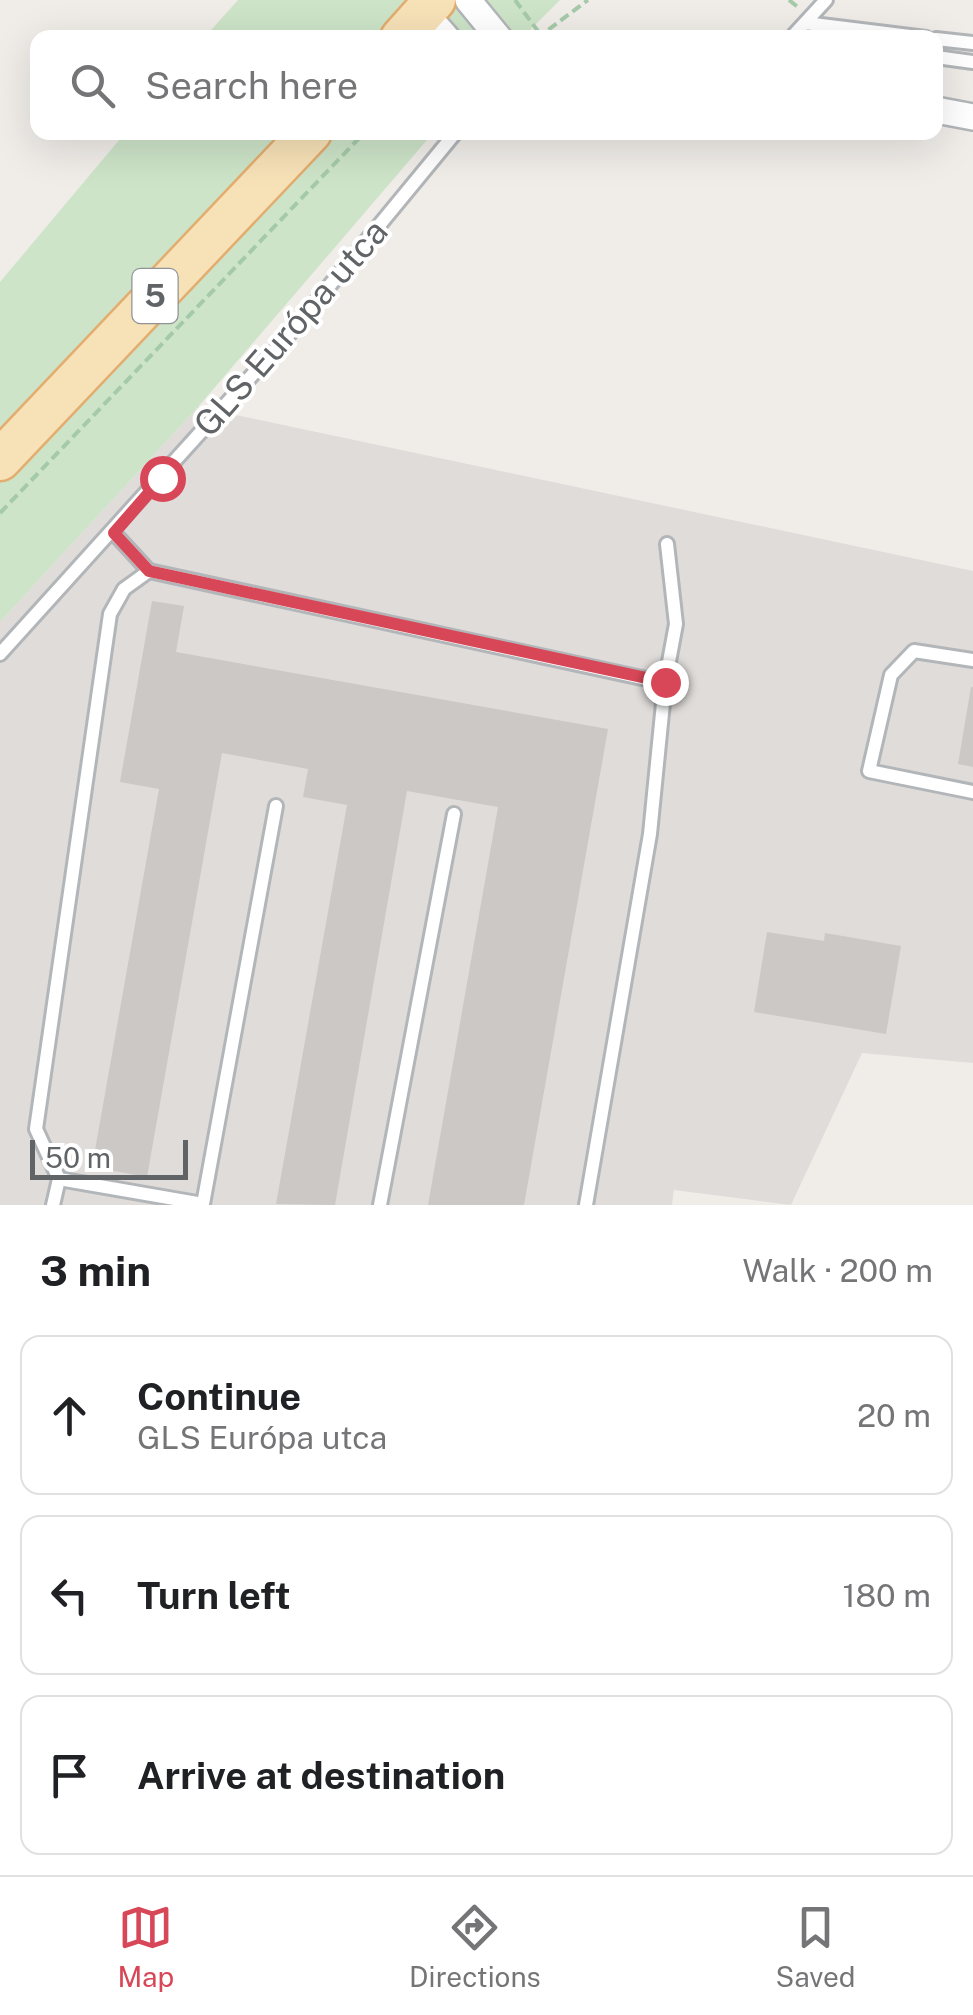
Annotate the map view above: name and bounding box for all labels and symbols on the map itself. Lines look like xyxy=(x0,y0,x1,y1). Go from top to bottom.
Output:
street label: GLS Európa utca xyxy=(185,211,396,444)
road number: 5 xyxy=(132,269,178,323)
route start xyxy=(140,456,186,502)
route end xyxy=(643,660,689,706)
scale bar xyxy=(30,1135,188,1180)

